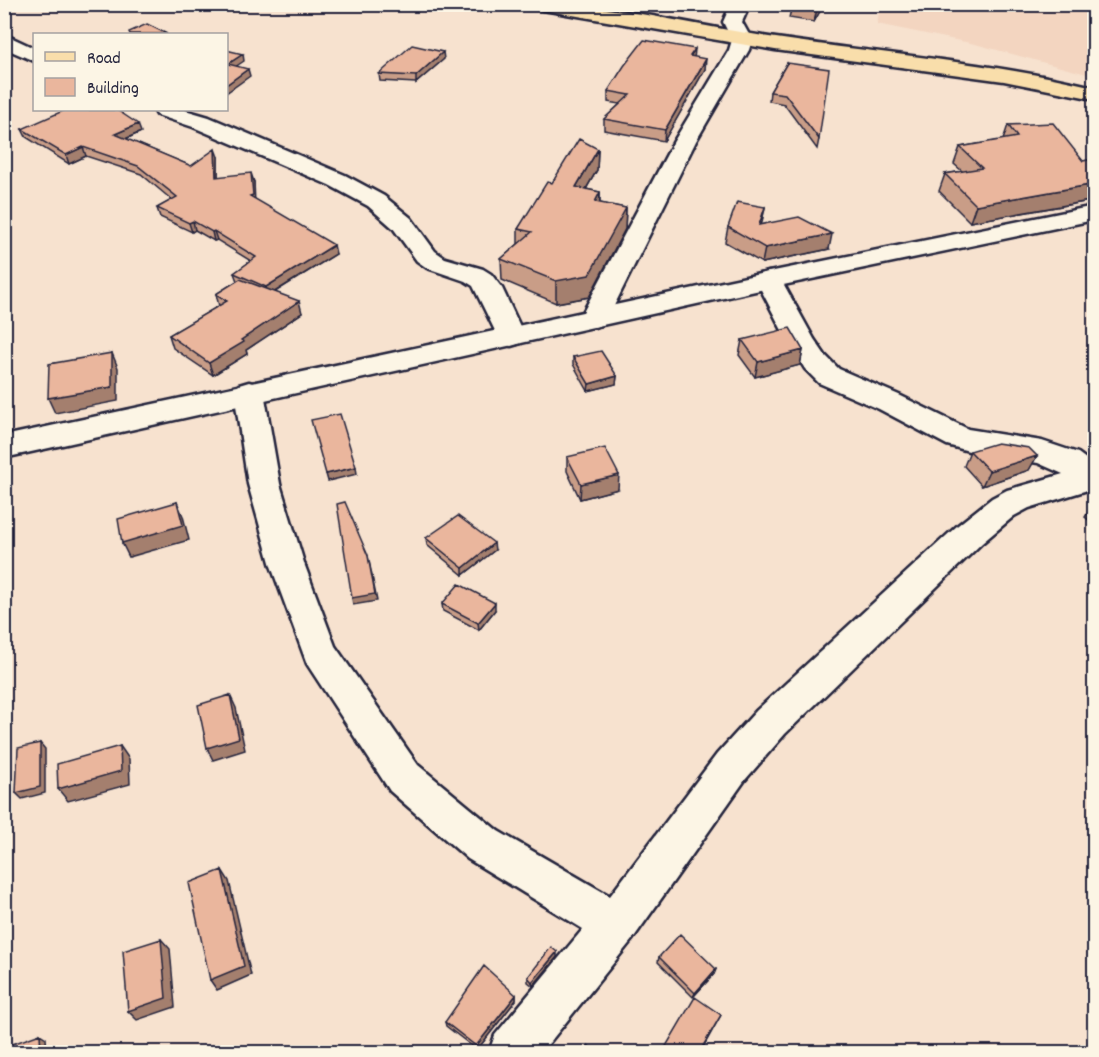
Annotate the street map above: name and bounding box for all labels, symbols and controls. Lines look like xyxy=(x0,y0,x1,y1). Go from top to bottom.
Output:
legend xyxy=(33,33,228,111)
text: Road xyxy=(87,47,121,72)
text: Building xyxy=(87,77,139,102)

